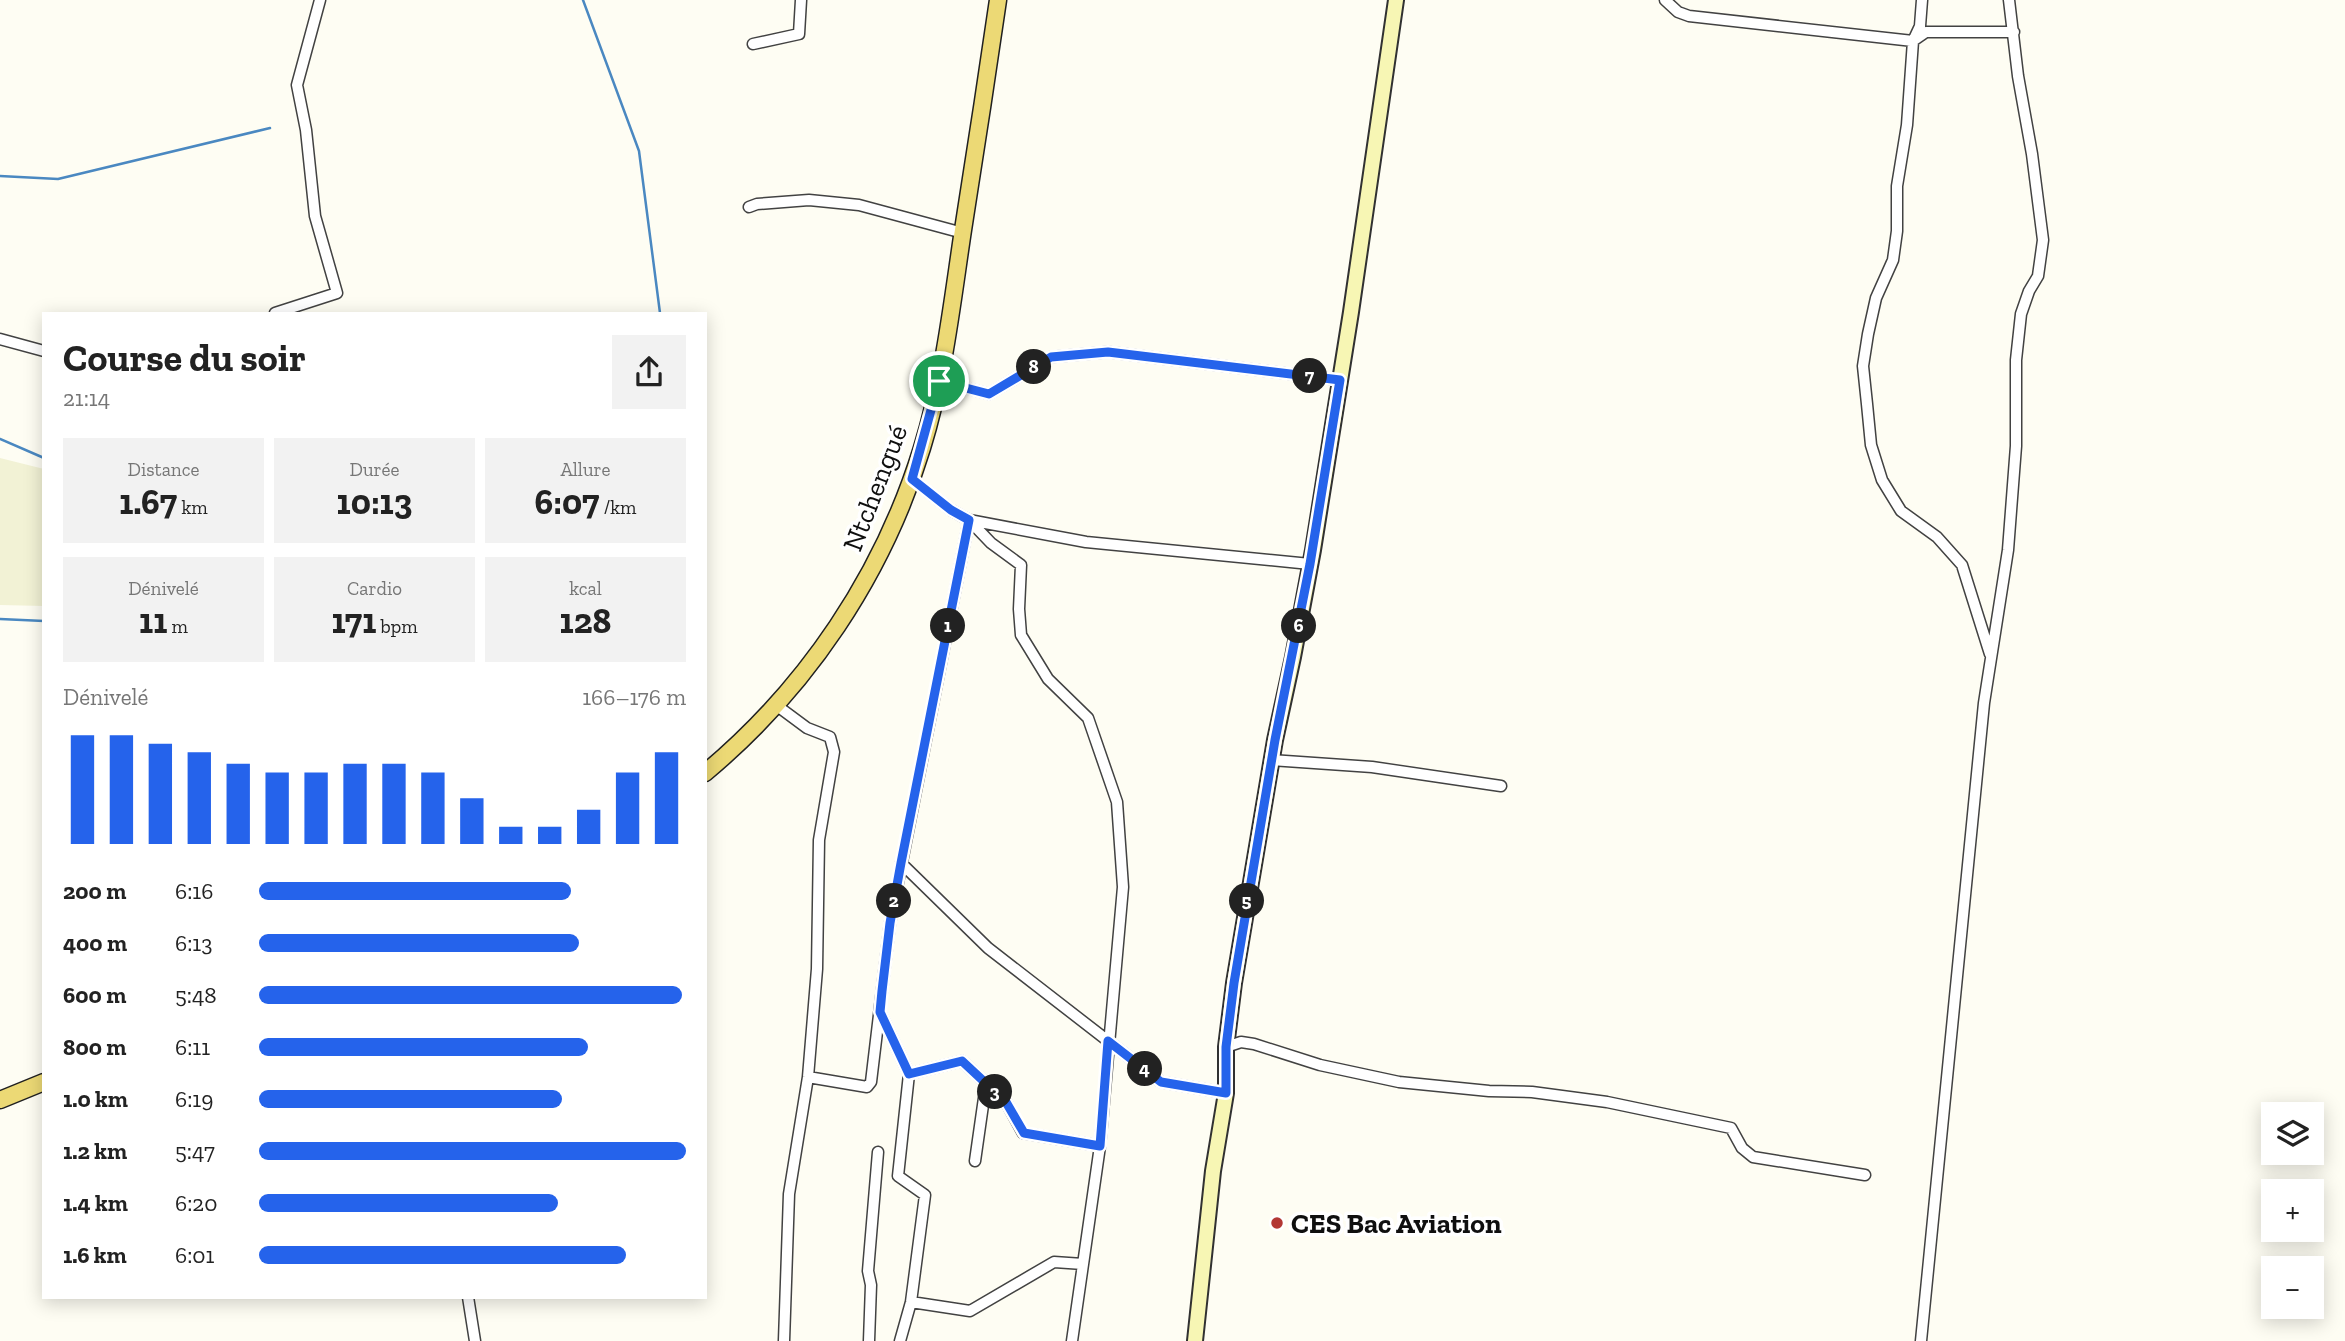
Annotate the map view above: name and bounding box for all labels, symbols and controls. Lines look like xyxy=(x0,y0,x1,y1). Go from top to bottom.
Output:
text: Course du soir xyxy=(63,335,306,381)
button: share xyxy=(612,335,686,409)
pin: 8 xyxy=(1016,350,1052,384)
pin xyxy=(909,351,969,411)
text: 8 xyxy=(1028,355,1039,378)
pin: 7 xyxy=(1292,358,1328,394)
icon: arrive xyxy=(920,362,958,400)
text: 7 xyxy=(1305,364,1314,387)
text: 21:14 xyxy=(63,384,110,412)
street label: Ntchengué xyxy=(836,420,914,556)
text: Distance xyxy=(128,458,199,481)
text: Durée xyxy=(350,458,399,481)
text: Allure xyxy=(561,458,611,481)
text: 1.67 xyxy=(119,481,177,523)
text: 10:13 xyxy=(337,481,412,523)
text: 6:07 xyxy=(535,481,599,523)
text: km xyxy=(177,496,208,519)
text: /km xyxy=(599,496,636,519)
text: Dénivelé xyxy=(128,577,199,600)
text: Cardio xyxy=(347,577,402,600)
text: kcal xyxy=(569,577,602,600)
text: 11 xyxy=(139,600,167,642)
text: 171 xyxy=(331,600,376,642)
text: 128 xyxy=(560,600,611,642)
pin: 1 xyxy=(930,608,965,644)
pin: 6 xyxy=(1282,608,1316,644)
text: 1 xyxy=(944,614,951,637)
text: 6 xyxy=(1293,614,1304,637)
text: m xyxy=(167,615,188,638)
text: bpm xyxy=(376,615,418,638)
text: Dénivelé xyxy=(63,683,148,711)
text: 166–176 m xyxy=(582,683,686,711)
text: 200 m xyxy=(63,877,126,905)
text: 6:16 xyxy=(175,877,213,905)
pin: 2 xyxy=(876,884,912,918)
pin: 5 xyxy=(1230,884,1264,918)
text: 2 xyxy=(888,889,899,912)
text: 5 xyxy=(1242,889,1251,912)
text: 400 m xyxy=(63,929,127,957)
text: 6:13 xyxy=(175,929,212,957)
text: 600 m xyxy=(63,981,126,1009)
text: 5:48 xyxy=(175,981,217,1009)
text: 800 m xyxy=(63,1033,126,1061)
text: 6:11 xyxy=(175,1033,210,1061)
pin: 4 xyxy=(1128,1052,1162,1086)
text: 4 xyxy=(1139,1057,1150,1080)
pin: 3 xyxy=(978,1074,1012,1110)
text: 3 xyxy=(989,1080,1000,1103)
text: 1.0 km xyxy=(63,1085,128,1113)
text: 6:19 xyxy=(175,1085,213,1113)
map controls xyxy=(2261,1102,2324,1319)
button: layers xyxy=(2261,1102,2324,1165)
text: 1.2 km xyxy=(63,1137,127,1165)
text: 5:47 xyxy=(175,1137,215,1165)
button: + xyxy=(2261,1179,2324,1242)
text: 1.4 km xyxy=(63,1189,128,1217)
text: 6:20 xyxy=(175,1189,217,1217)
place label: CES Bac Aviation xyxy=(1291,1207,1502,1240)
marker: CES Bac Aviation xyxy=(1269,1215,1285,1231)
text: 1.6 km xyxy=(63,1241,127,1269)
text: 6:01 xyxy=(175,1241,214,1269)
button: − xyxy=(2261,1256,2324,1319)

